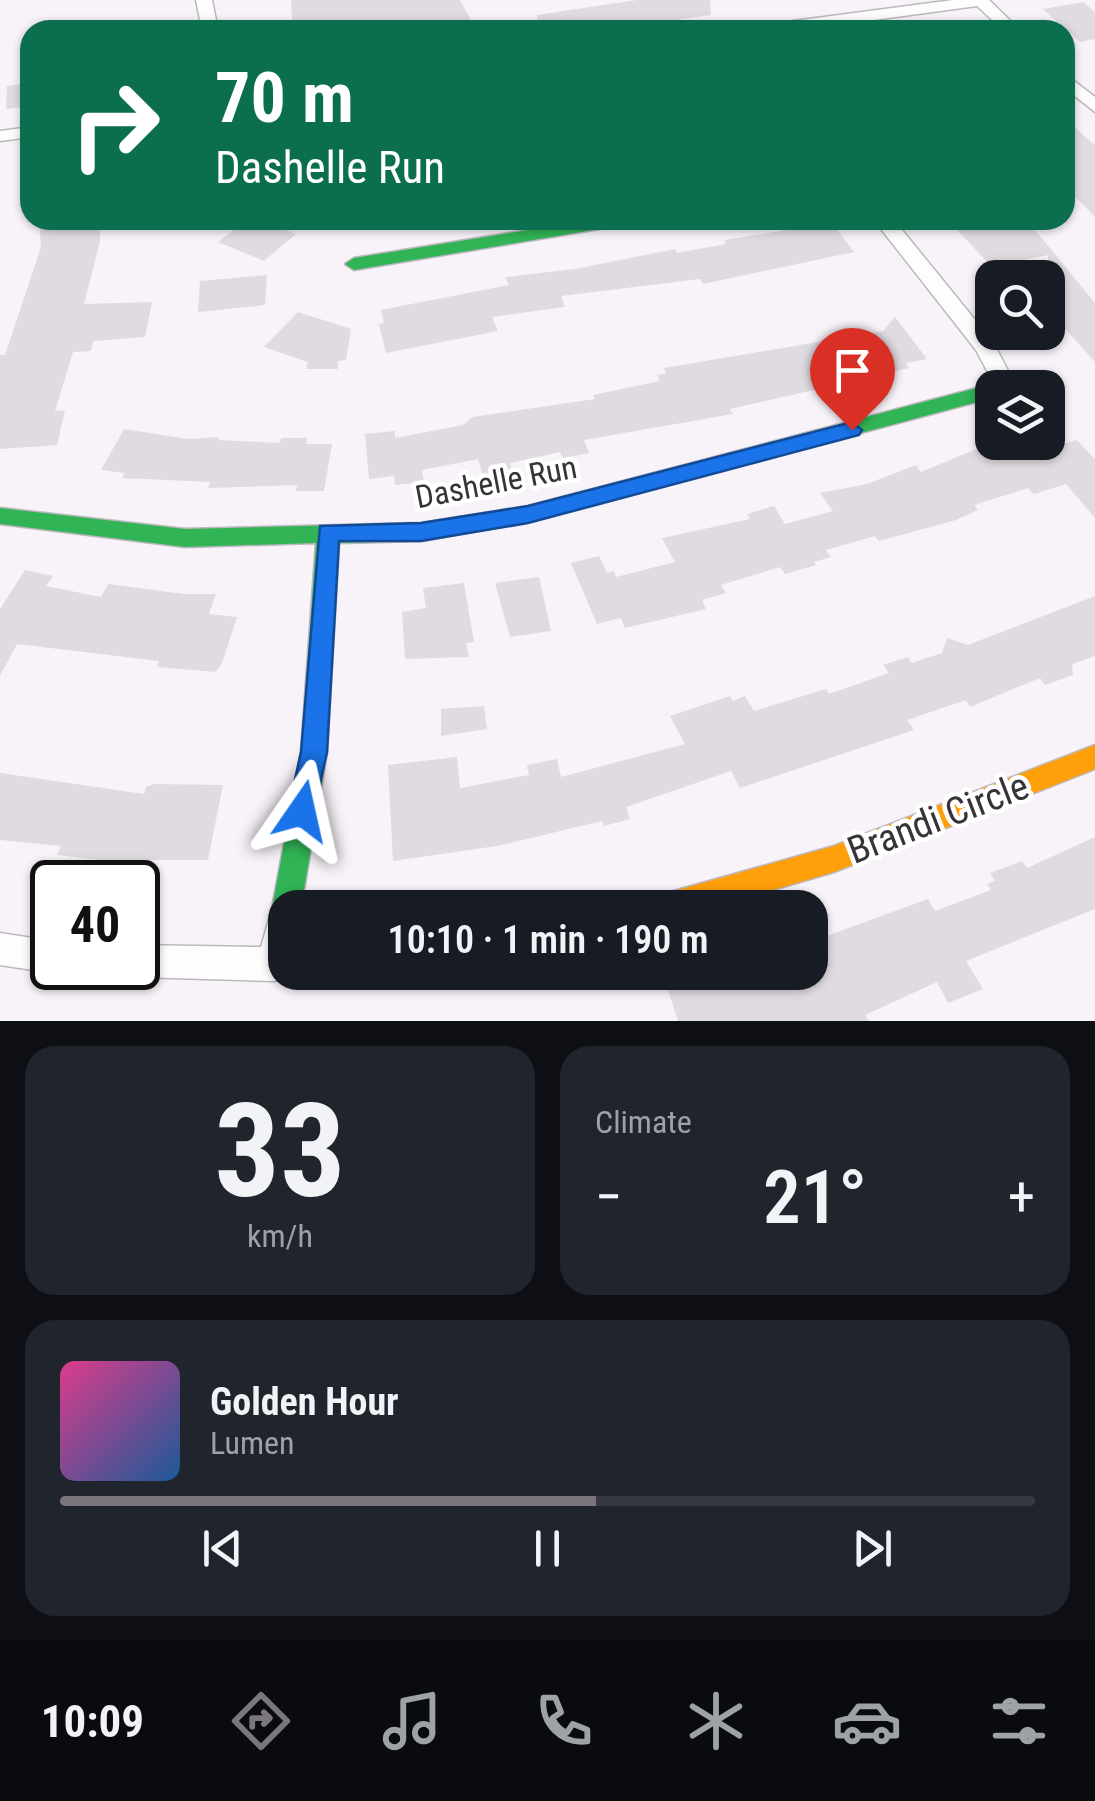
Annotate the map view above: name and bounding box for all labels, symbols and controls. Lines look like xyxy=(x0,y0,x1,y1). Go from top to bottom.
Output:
text: 70 m xyxy=(215,57,354,139)
icon: right xyxy=(50,60,180,190)
text: Dashelle Run xyxy=(215,141,445,194)
map controls xyxy=(975,260,1065,460)
button: search xyxy=(975,260,1065,350)
pin xyxy=(810,328,895,431)
icon: arrive xyxy=(825,343,880,398)
button: layers xyxy=(975,370,1065,460)
street label: Dashelle Run xyxy=(412,448,580,516)
position arrow xyxy=(250,759,354,863)
street label: Brandi Circle xyxy=(841,763,1035,873)
speed limit sign: 40 xyxy=(30,860,160,990)
text: 10:10 · 1 min · 190 m xyxy=(388,918,708,962)
text: 33 xyxy=(214,1075,346,1228)
text: Climate xyxy=(595,1103,692,1141)
text: 21° xyxy=(763,1153,867,1241)
text: − xyxy=(595,1165,623,1229)
text: + xyxy=(1008,1165,1035,1229)
text: km/h xyxy=(247,1217,313,1255)
text: Golden Hour xyxy=(210,1380,399,1424)
text: Lumen xyxy=(210,1424,295,1462)
icon: previous xyxy=(195,1521,250,1576)
icon: pause xyxy=(520,1521,575,1576)
icon: next xyxy=(845,1521,900,1576)
icon: directions xyxy=(226,1686,296,1756)
icon: music xyxy=(377,1686,447,1756)
icon: phone xyxy=(529,1686,599,1756)
icon: climate xyxy=(681,1686,751,1756)
icon: car xyxy=(832,1686,902,1756)
icon: filters xyxy=(984,1686,1054,1756)
text: 10:09 xyxy=(41,1695,144,1748)

